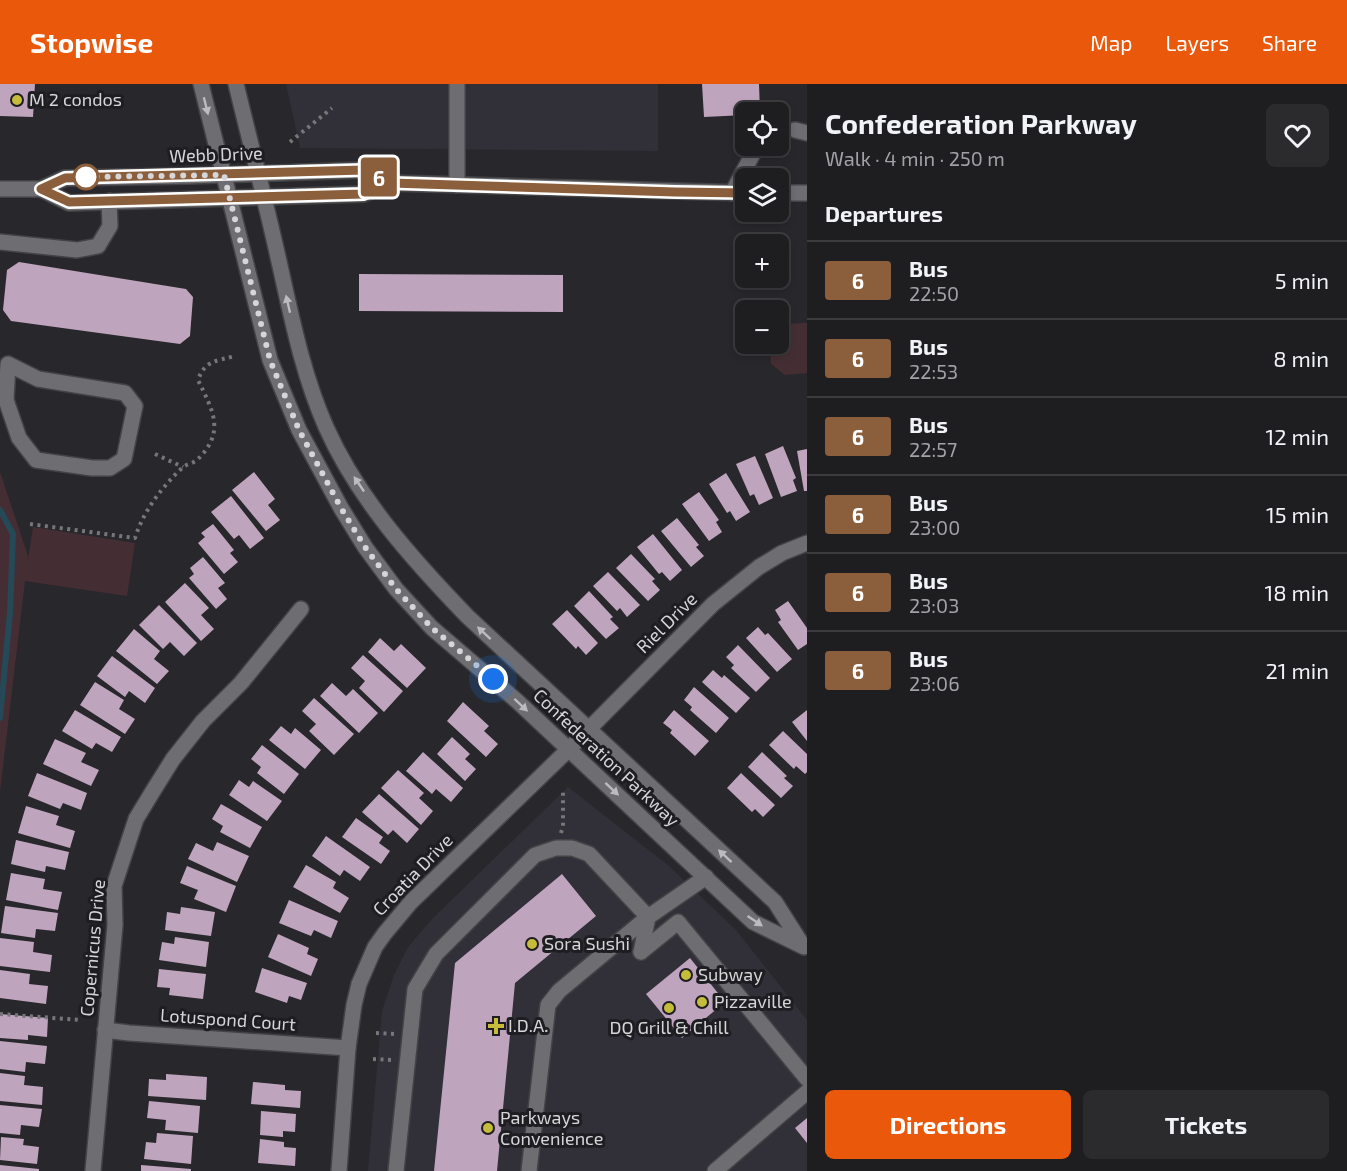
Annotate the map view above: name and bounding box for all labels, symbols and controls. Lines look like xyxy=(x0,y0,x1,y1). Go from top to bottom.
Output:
text: Stopwise xyxy=(30,25,153,59)
text: Map xyxy=(1090,30,1132,55)
text: Layers xyxy=(1165,30,1229,55)
text: Share xyxy=(1262,30,1317,55)
place label: M 2 condos xyxy=(29,88,122,110)
marker: M 2 condos xyxy=(10,93,24,107)
one-way arrow xyxy=(202,97,212,115)
map controls xyxy=(735,102,789,354)
button: locate xyxy=(735,102,789,156)
button: heart xyxy=(1266,104,1329,167)
text: Confederation Parkway xyxy=(825,106,1137,140)
street label: Webb Drive xyxy=(169,141,263,167)
text: Walk · 4 min · 250 m xyxy=(825,146,1005,170)
line badge: 6 xyxy=(360,158,398,196)
unlabelled marker xyxy=(73,164,99,190)
text: 6 xyxy=(373,165,385,190)
button: layers xyxy=(735,168,789,222)
text: Departures xyxy=(825,200,943,226)
button: + xyxy=(735,234,789,288)
text: Bus xyxy=(909,255,948,281)
text: 5 min xyxy=(1275,267,1329,293)
text: 6 xyxy=(852,268,864,293)
text: 22:50 xyxy=(909,281,959,305)
one-way arrow xyxy=(283,295,293,313)
button: − xyxy=(735,300,789,354)
text: Bus xyxy=(909,333,948,359)
text: 8 min xyxy=(1273,345,1329,371)
text: 6 xyxy=(852,346,864,371)
text: 22:53 xyxy=(909,359,958,383)
text: Bus xyxy=(909,411,948,437)
text: 12 min xyxy=(1265,423,1329,449)
text: 6 xyxy=(852,424,864,449)
text: 22:57 xyxy=(909,437,957,461)
one-way arrow xyxy=(354,476,365,492)
text: Bus xyxy=(909,489,948,515)
text: 15 min xyxy=(1266,501,1329,527)
text: 6 xyxy=(852,502,864,527)
text: 23:00 xyxy=(909,515,960,539)
text: Bus xyxy=(909,567,948,593)
text: 18 min xyxy=(1264,579,1329,605)
text: 6 xyxy=(852,580,864,605)
street label: Riel Drive xyxy=(631,587,701,657)
text: 23:03 xyxy=(909,593,959,617)
one-way arrow xyxy=(477,626,492,640)
text: Bus xyxy=(909,645,948,671)
text: 21 min xyxy=(1265,657,1329,683)
text: 6 xyxy=(852,658,864,683)
your location xyxy=(478,664,508,694)
text: 23:06 xyxy=(909,671,960,695)
street label: Confederation Parkway xyxy=(529,684,685,831)
one-way arrow xyxy=(513,698,528,711)
one-way arrow xyxy=(604,782,619,796)
street label: Croatia Drive xyxy=(368,829,457,920)
one-way arrow xyxy=(717,849,732,863)
street label: Copernicus Drive xyxy=(75,878,109,1017)
one-way arrow xyxy=(746,915,762,927)
place label: Sora Sushi xyxy=(544,932,630,954)
marker: Sora Sushi xyxy=(525,937,539,951)
place label: Subway xyxy=(698,963,763,985)
marker: Subway xyxy=(679,968,693,982)
place label: Pizzaville xyxy=(714,990,792,1012)
marker: Pizzaville xyxy=(695,995,709,1009)
marker: DQ Grill & Chill xyxy=(662,1001,676,1015)
street label: Lotuspond Court xyxy=(159,1003,297,1035)
place label: I.D.A. xyxy=(508,1014,548,1036)
place label: DQ Grill & Chill xyxy=(609,1016,729,1038)
marker: I.D.A. xyxy=(489,1019,503,1033)
button: Directions xyxy=(825,1090,1071,1159)
button: Tickets xyxy=(1083,1090,1329,1159)
place label: Parkways Convenience xyxy=(500,1106,603,1149)
marker: Parkways Convenience xyxy=(481,1121,495,1135)

